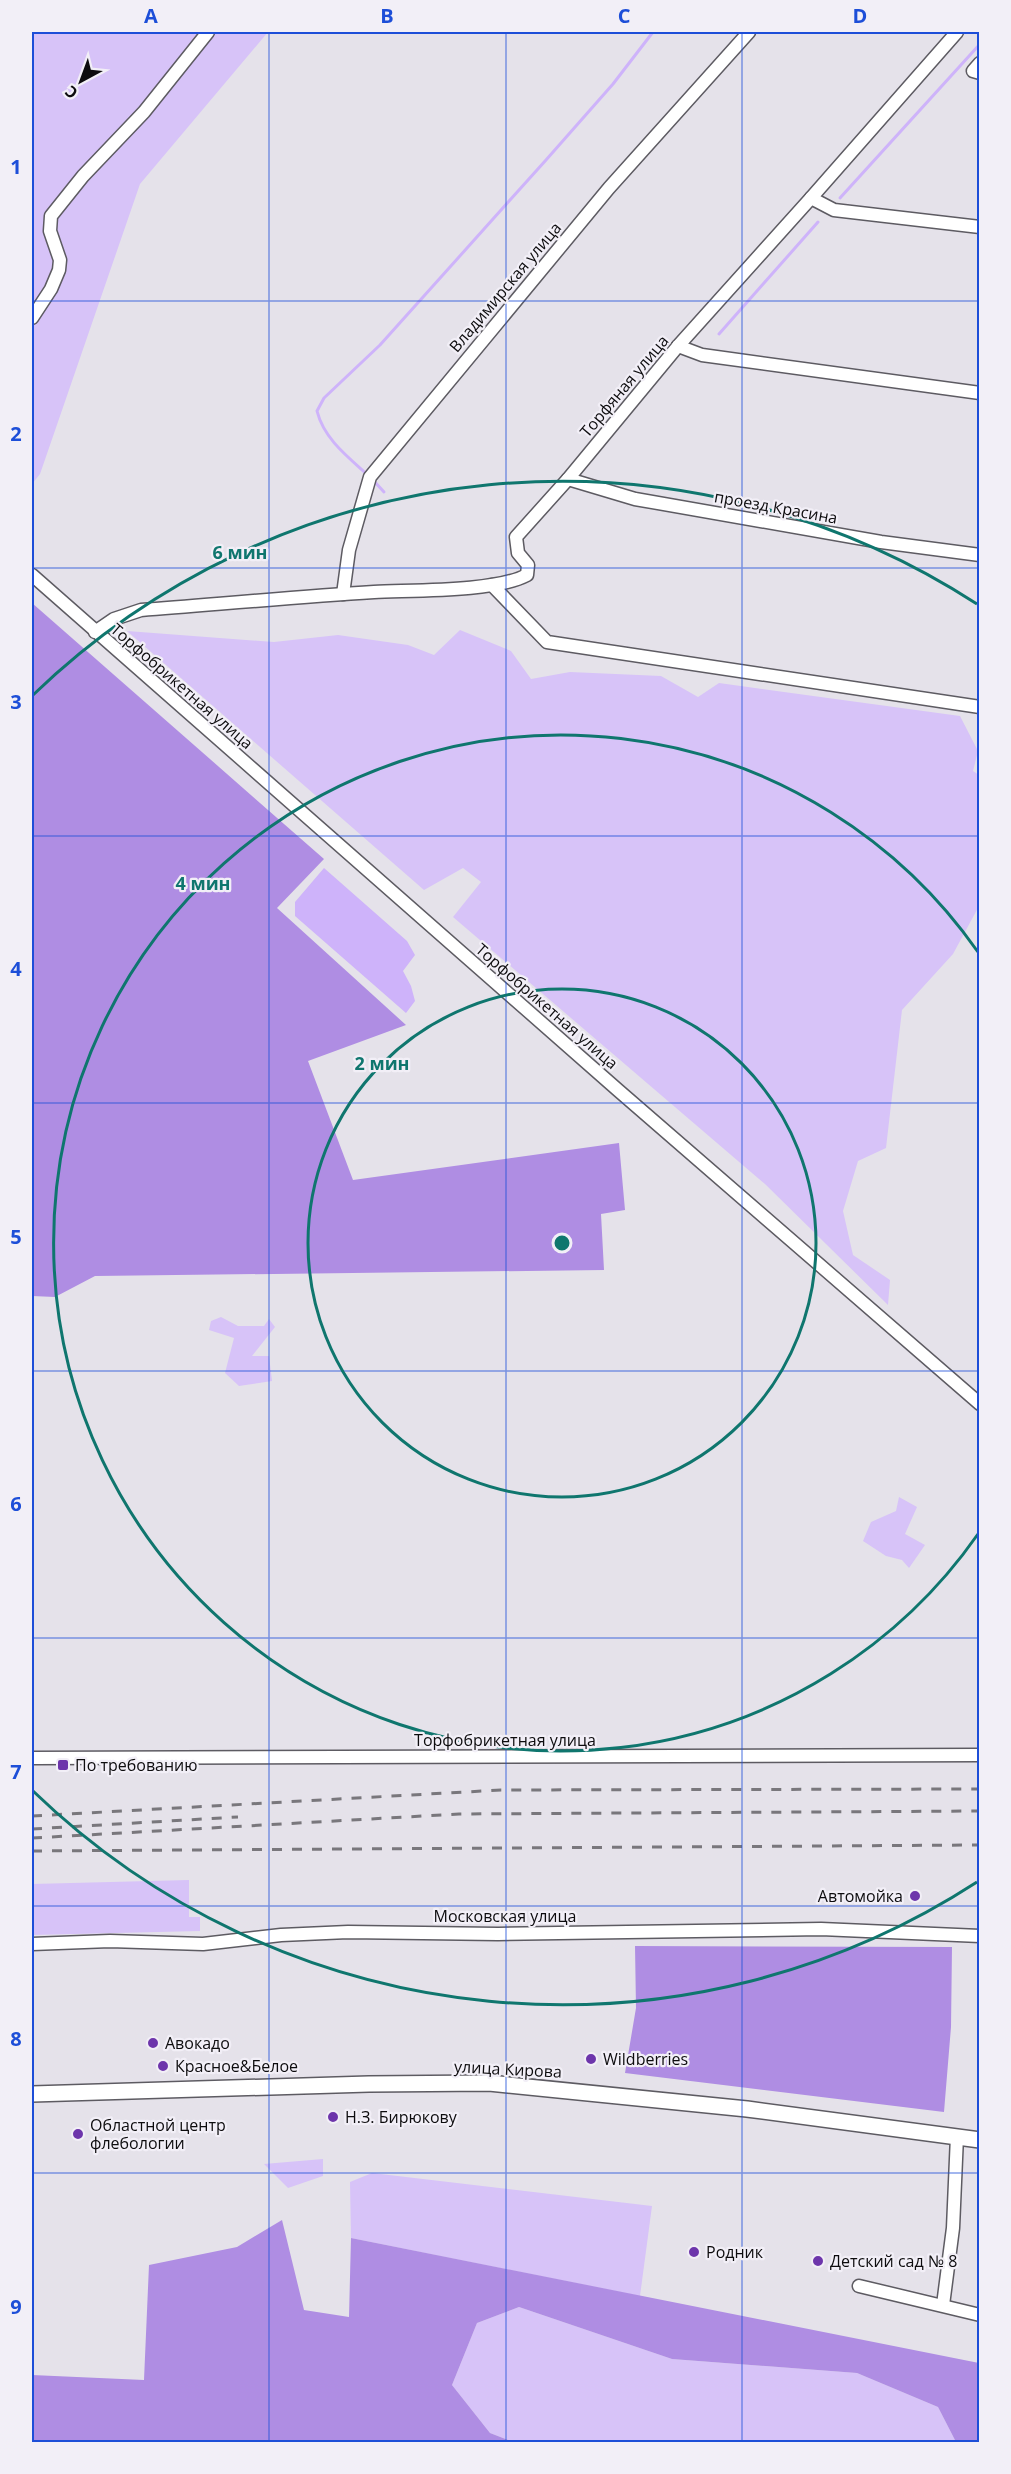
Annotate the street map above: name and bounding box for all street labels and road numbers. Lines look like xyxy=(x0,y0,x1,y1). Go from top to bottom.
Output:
street label: Владимирская улица xyxy=(444,217,566,357)
street label: Торфяная улица xyxy=(575,330,673,442)
street label: проезд Красина xyxy=(713,485,839,529)
street label: Торфобрикетная улица xyxy=(106,618,258,754)
street label: Торфобрикетная улица xyxy=(471,938,623,1074)
street label: Торфобрикетная улица xyxy=(414,1729,596,1751)
street label: Московская улица xyxy=(434,1905,576,1927)
street label: улица Кирова xyxy=(454,2055,562,2083)

